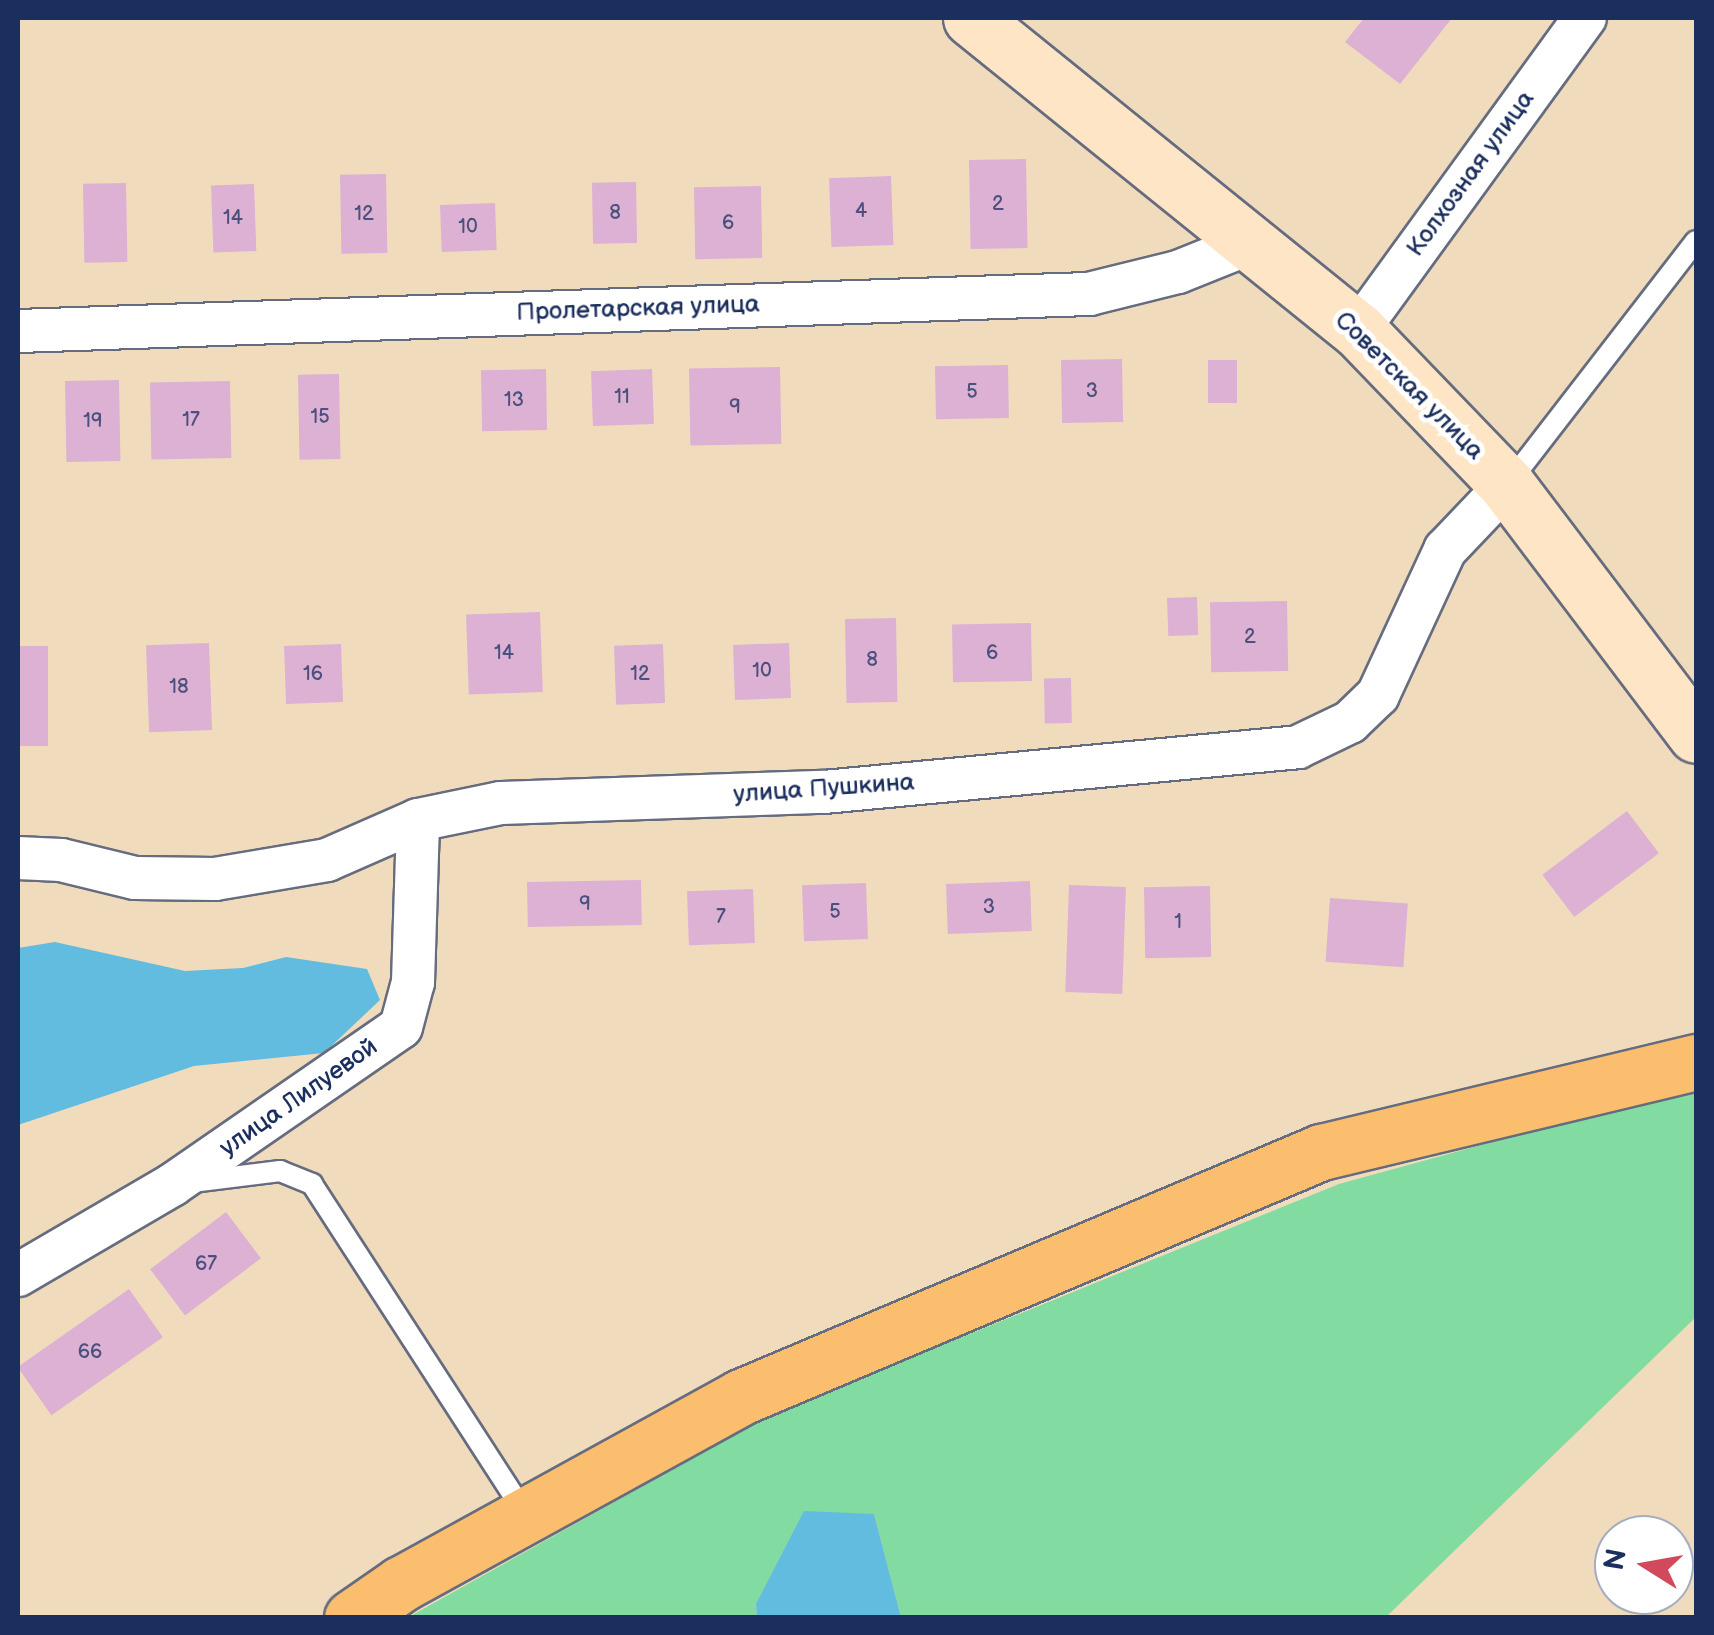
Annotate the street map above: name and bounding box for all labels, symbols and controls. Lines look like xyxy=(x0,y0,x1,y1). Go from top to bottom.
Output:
street label: Колхозная улица xyxy=(1401,85,1541,263)
house number: 2 xyxy=(992,192,1004,216)
house number: 4 xyxy=(855,199,867,223)
house number: 8 xyxy=(609,201,621,225)
house number: 12 xyxy=(354,202,374,226)
house number: 14 xyxy=(223,206,243,230)
house number: 6 xyxy=(722,211,734,235)
house number: 10 xyxy=(458,215,478,239)
street label: Пролетарская улица xyxy=(516,290,760,328)
street label: Советская улица xyxy=(1328,305,1490,467)
house number: 3 xyxy=(1086,379,1098,403)
house number: 5 xyxy=(966,380,978,404)
house number: 11 xyxy=(614,385,630,409)
house number: 13 xyxy=(504,388,524,412)
house number: 9 xyxy=(729,395,741,419)
house number: 15 xyxy=(310,405,330,429)
house number: 17 xyxy=(182,408,200,432)
house number: 19 xyxy=(83,409,103,433)
house number: 2 xyxy=(1244,625,1256,649)
house number: 14 xyxy=(494,641,514,665)
house number: 6 xyxy=(986,641,998,665)
house number: 8 xyxy=(866,648,878,672)
house number: 10 xyxy=(752,659,772,683)
house number: 16 xyxy=(303,662,323,686)
house number: 12 xyxy=(630,662,650,686)
house number: 18 xyxy=(169,675,189,699)
street label: улица Пушкина xyxy=(732,768,916,810)
house number: 9 xyxy=(579,892,591,916)
house number: 3 xyxy=(983,895,995,919)
house number: 5 xyxy=(829,900,841,924)
house number: 7 xyxy=(716,905,726,929)
house number: 1 xyxy=(1174,910,1182,934)
street label: улица Лилуевой xyxy=(214,1032,384,1164)
house number: 67 xyxy=(195,1252,217,1276)
house number: 66 xyxy=(78,1340,102,1364)
north arrow xyxy=(1594,1515,1694,1615)
text: N xyxy=(1598,1546,1634,1573)

